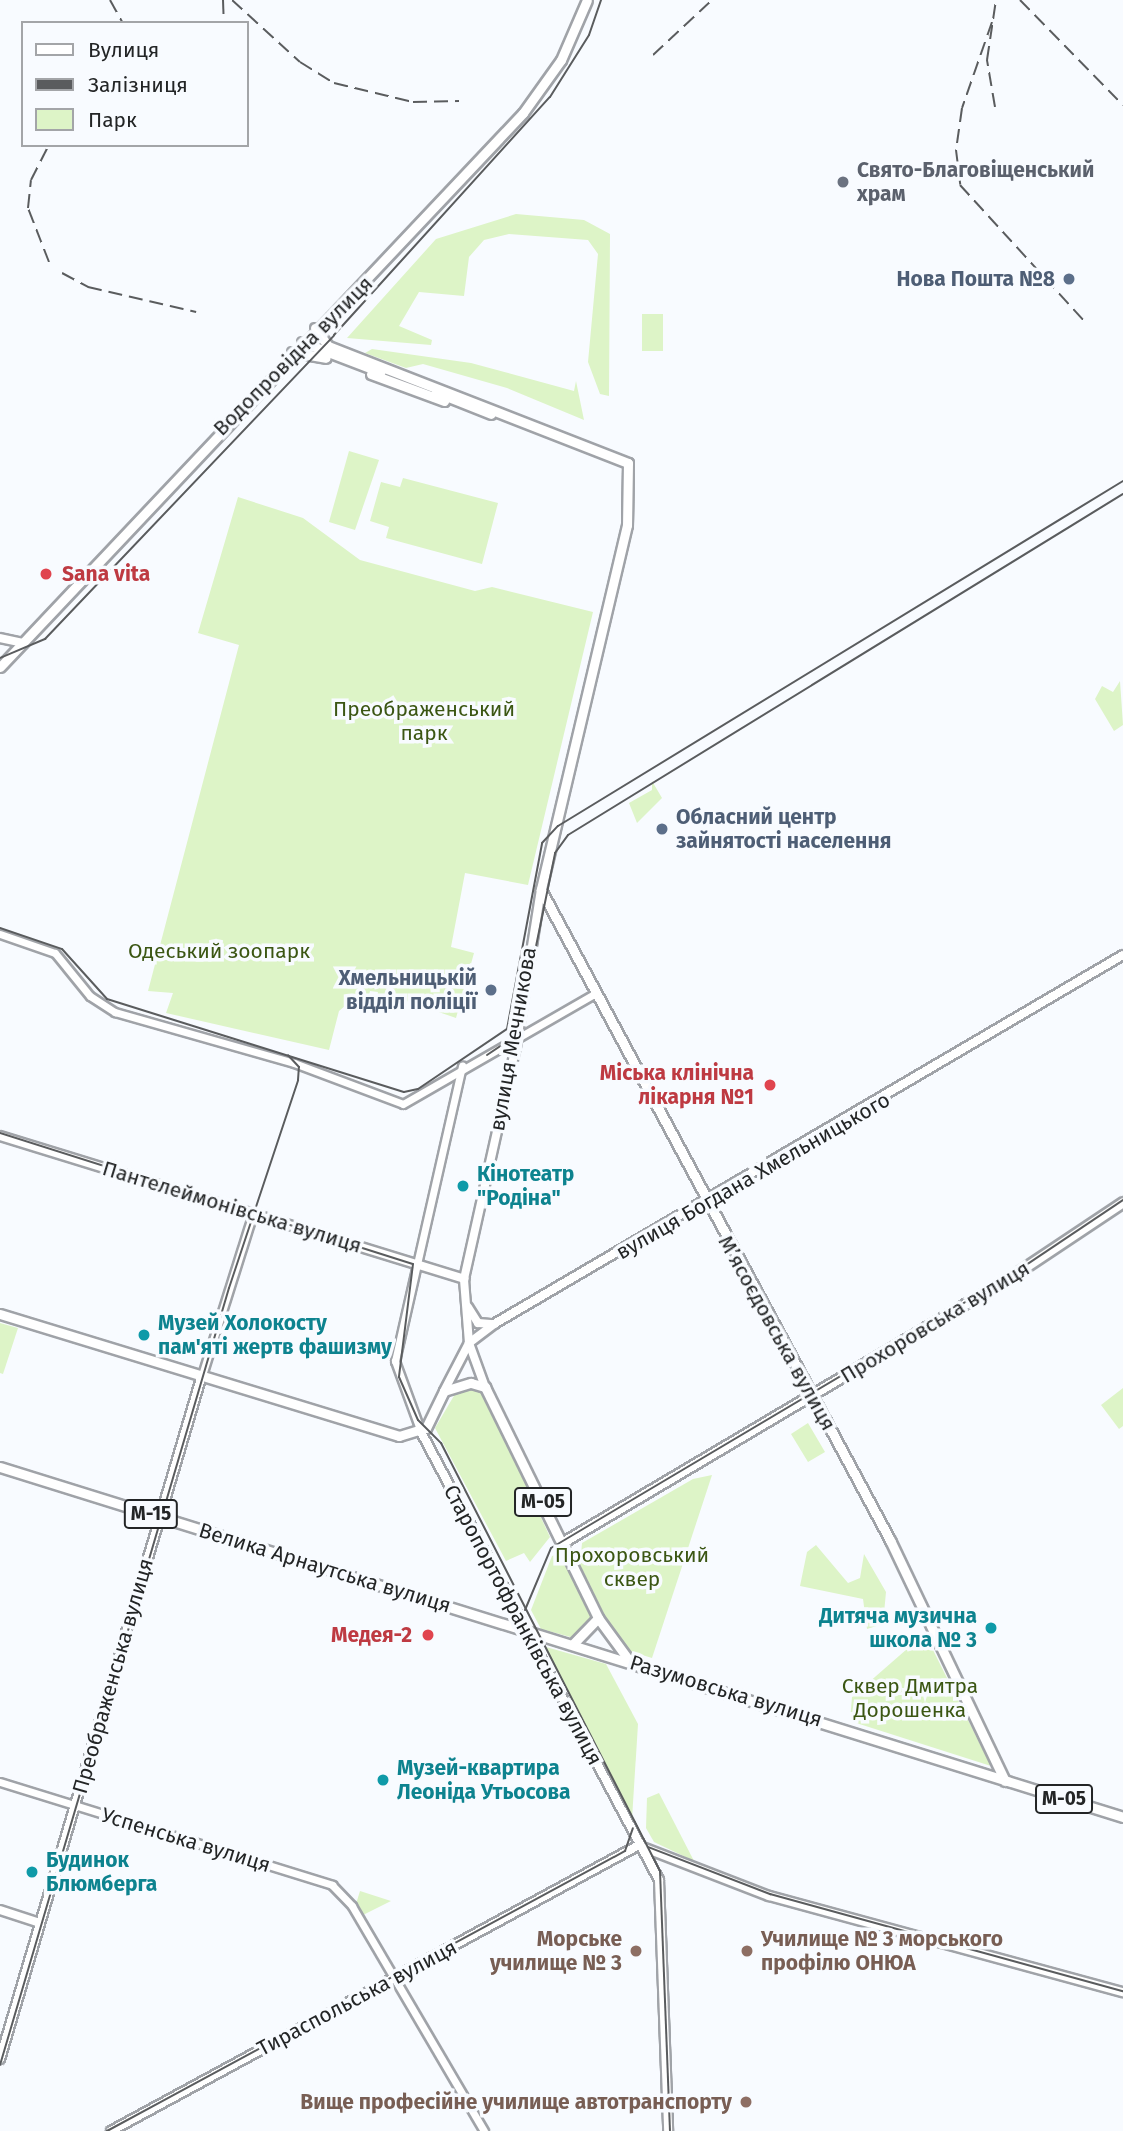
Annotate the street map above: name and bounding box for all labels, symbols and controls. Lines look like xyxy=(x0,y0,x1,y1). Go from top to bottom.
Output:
legend xyxy=(21,21,248,147)
text: Вулиця xyxy=(88,37,159,63)
text: Залізниця xyxy=(88,72,188,98)
text: Парк xyxy=(88,107,137,133)
place label: Свято-Благовіщенський храм xyxy=(857,157,1094,207)
marker: Свято-Благовіщенський храм xyxy=(835,174,851,190)
place label: Нова Пошта №8 xyxy=(897,266,1055,292)
street label: Водопровідна вулиця xyxy=(208,271,378,441)
marker: Нова Пошта №8 xyxy=(1061,271,1077,287)
place label: Sana vita xyxy=(62,561,150,587)
marker: Sana vita xyxy=(36,564,56,584)
park label: Преображенський парк xyxy=(333,696,515,746)
place label: Обласний центр зайнятості населення xyxy=(676,804,891,854)
marker: Обласний центр зайнятості населення xyxy=(654,821,670,837)
park label: Одеський зоопарк xyxy=(128,938,310,964)
street label: вулиця Мечникова xyxy=(484,945,542,1133)
place label: Хмельницькій відділ поліції xyxy=(338,965,477,1015)
marker: Хмельницькій відділ поліції xyxy=(483,982,499,998)
place label: Міська клінічна лікарня №1 xyxy=(600,1060,754,1110)
marker: Міська клінічна лікарня №1 xyxy=(760,1075,780,1095)
street label: вулиця Богдана Хмельницького xyxy=(612,1087,894,1265)
street label: Пантелеймонівська вулиця xyxy=(99,1156,365,1258)
place label: Кінотеатр "Родіна" xyxy=(477,1161,574,1211)
marker: Кінотеатр "Родіна" xyxy=(455,1178,471,1194)
street label: Мʼясоєдовська вулиця xyxy=(713,1231,841,1435)
street label: Прохоровська вулиця xyxy=(836,1256,1034,1388)
place label: Музей Холокосту пам'яті жертв фашизму xyxy=(158,1310,392,1360)
marker: Музей Холокосту пам'яті жертв фашизму xyxy=(136,1327,152,1343)
street label: Старопортофранківська вулиця xyxy=(438,1481,608,1769)
road number: М-05 xyxy=(513,1486,573,1518)
road number: М-15 xyxy=(123,1498,179,1530)
street label: Велика Арнаутська вулиця xyxy=(196,1518,454,1618)
park label: Прохоровський сквер xyxy=(555,1542,709,1592)
street label: Преображенська вулиця xyxy=(67,1555,159,1797)
place label: Дитяча музична школа № 3 xyxy=(819,1603,977,1653)
marker: Дитяча музична школа № 3 xyxy=(983,1620,999,1636)
place label: Медея-2 xyxy=(331,1622,412,1648)
marker: Медея-2 xyxy=(418,1625,438,1645)
street label: Разумовська вулиця xyxy=(627,1650,825,1732)
park label: Сквер Дмитра Дорошенка xyxy=(842,1673,978,1723)
place label: Музей-квартира Леоніда Утьосова xyxy=(397,1755,571,1805)
marker: Музей-квартира Леоніда Утьосова xyxy=(375,1772,391,1788)
road number: М-05 xyxy=(1034,1784,1094,1814)
street label: Успенська вулиця xyxy=(98,1802,274,1878)
place label: Будинок Блюмберга xyxy=(46,1847,157,1897)
marker: Будинок Блюмберга xyxy=(24,1864,40,1880)
place label: Морське училище № 3 xyxy=(490,1926,622,1976)
place label: Училище № 3 морського профілю ОНЮА xyxy=(761,1926,1003,1976)
street label: Тираспольська вулиця xyxy=(253,1935,461,2061)
marker: Морське училище № 3 xyxy=(628,1943,644,1959)
marker: Училище № 3 морського профілю ОНЮА xyxy=(739,1943,755,1959)
place label: Вище професійне училище автотранспорту xyxy=(300,2089,732,2115)
marker: Вище професійне училище автотранспорту xyxy=(738,2094,754,2110)

